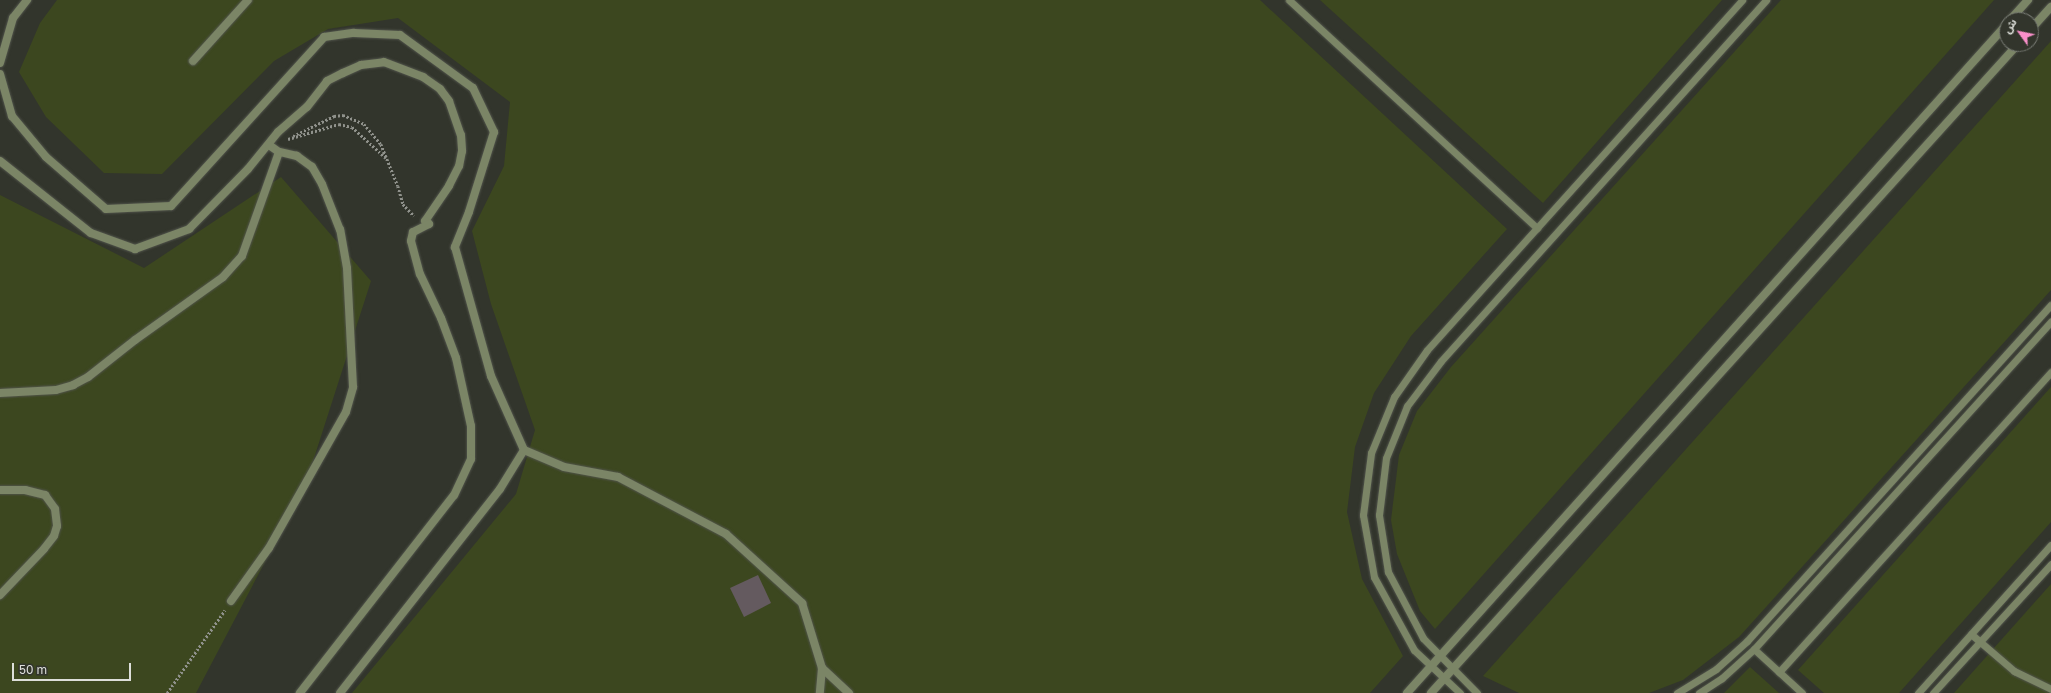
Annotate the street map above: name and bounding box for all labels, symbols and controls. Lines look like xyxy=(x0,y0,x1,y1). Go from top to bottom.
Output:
north arrow xyxy=(1999,12,2039,52)
text: ش xyxy=(2000,16,2019,36)
scale bar xyxy=(14,655,133,681)
text: 50 m xyxy=(19,662,47,677)

